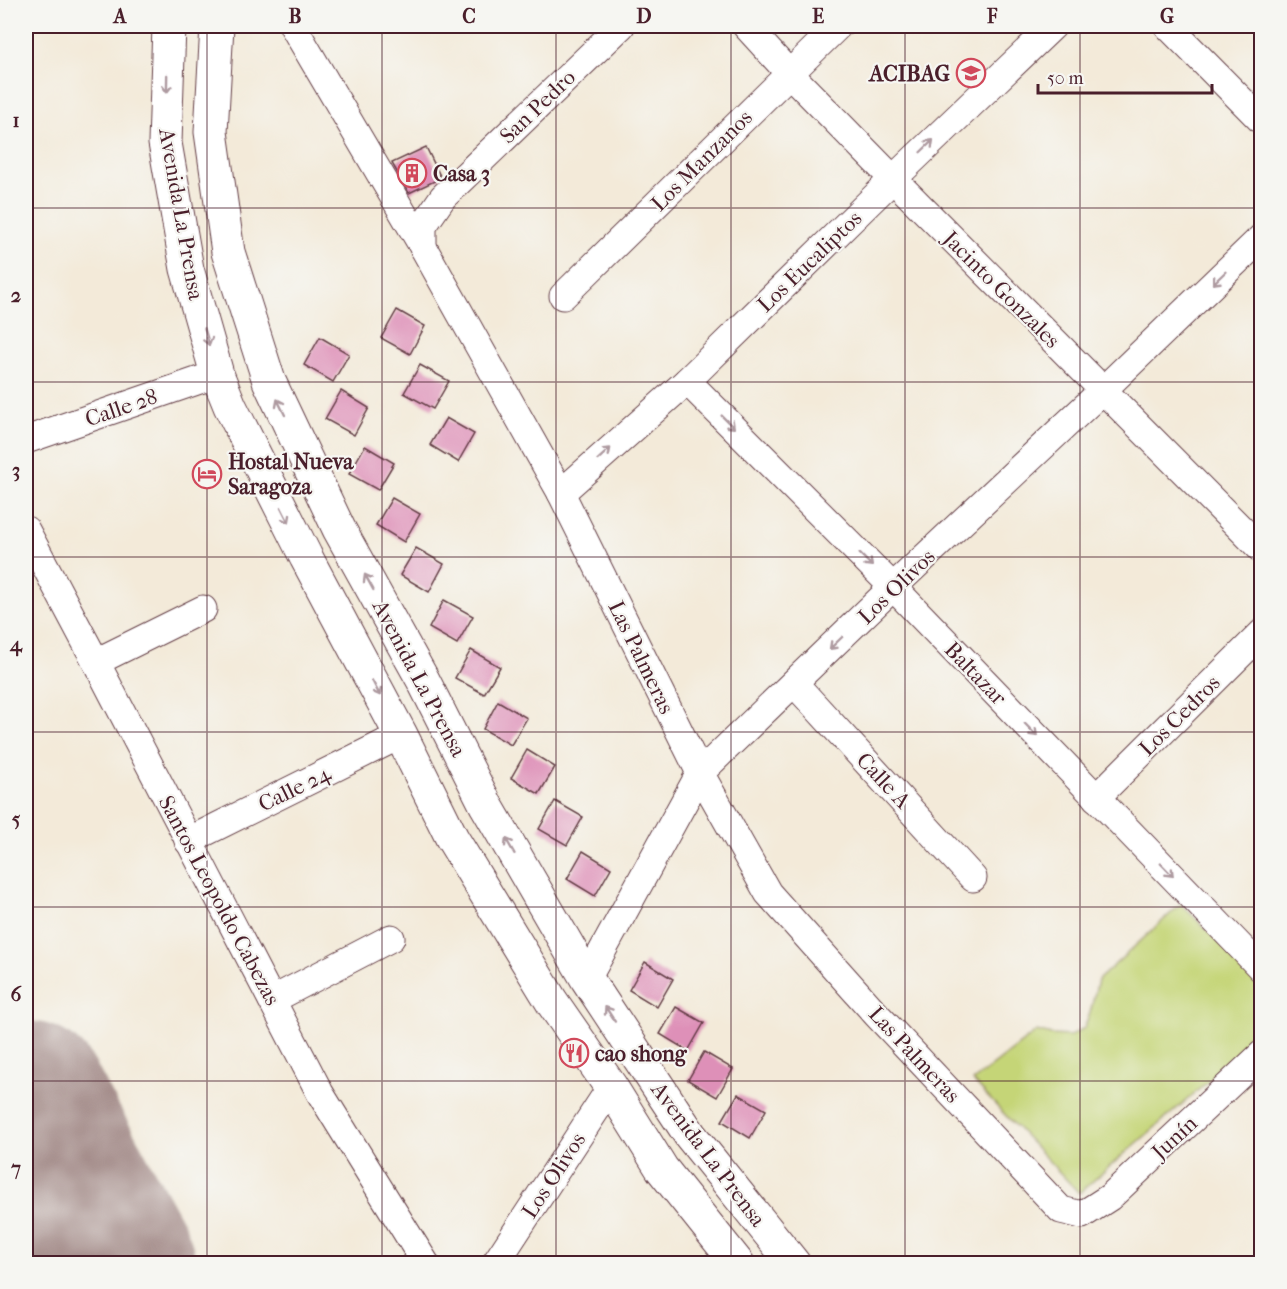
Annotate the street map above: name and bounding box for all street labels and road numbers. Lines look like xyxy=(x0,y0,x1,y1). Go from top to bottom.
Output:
street label: San Pedro xyxy=(494,64,581,149)
street label: Los Manzanos xyxy=(646,105,758,217)
street label: Avenida La Prensa xyxy=(153,125,209,303)
street label: Los Eucaliptos xyxy=(752,206,867,318)
street label: Jacinto Gonzales xyxy=(936,224,1065,354)
street label: Calle 28 xyxy=(82,383,161,432)
street label: Los Olivos xyxy=(853,544,941,630)
street label: Avenida La Prensa xyxy=(366,595,472,762)
street label: Las Palmeras xyxy=(603,597,680,718)
street label: Baltazar xyxy=(939,637,1012,711)
street label: Los Cedros xyxy=(1134,670,1226,762)
street label: Calle A xyxy=(851,747,916,815)
street label: Calle 24 xyxy=(254,760,336,817)
street label: Santos Leopoldo Cabezas xyxy=(153,791,285,1010)
street label: Las Palmeras xyxy=(863,1001,966,1108)
street label: Avenida La Prensa xyxy=(645,1077,771,1233)
street label: Junín xyxy=(1145,1110,1203,1166)
street label: Los Olivos xyxy=(517,1128,591,1223)

